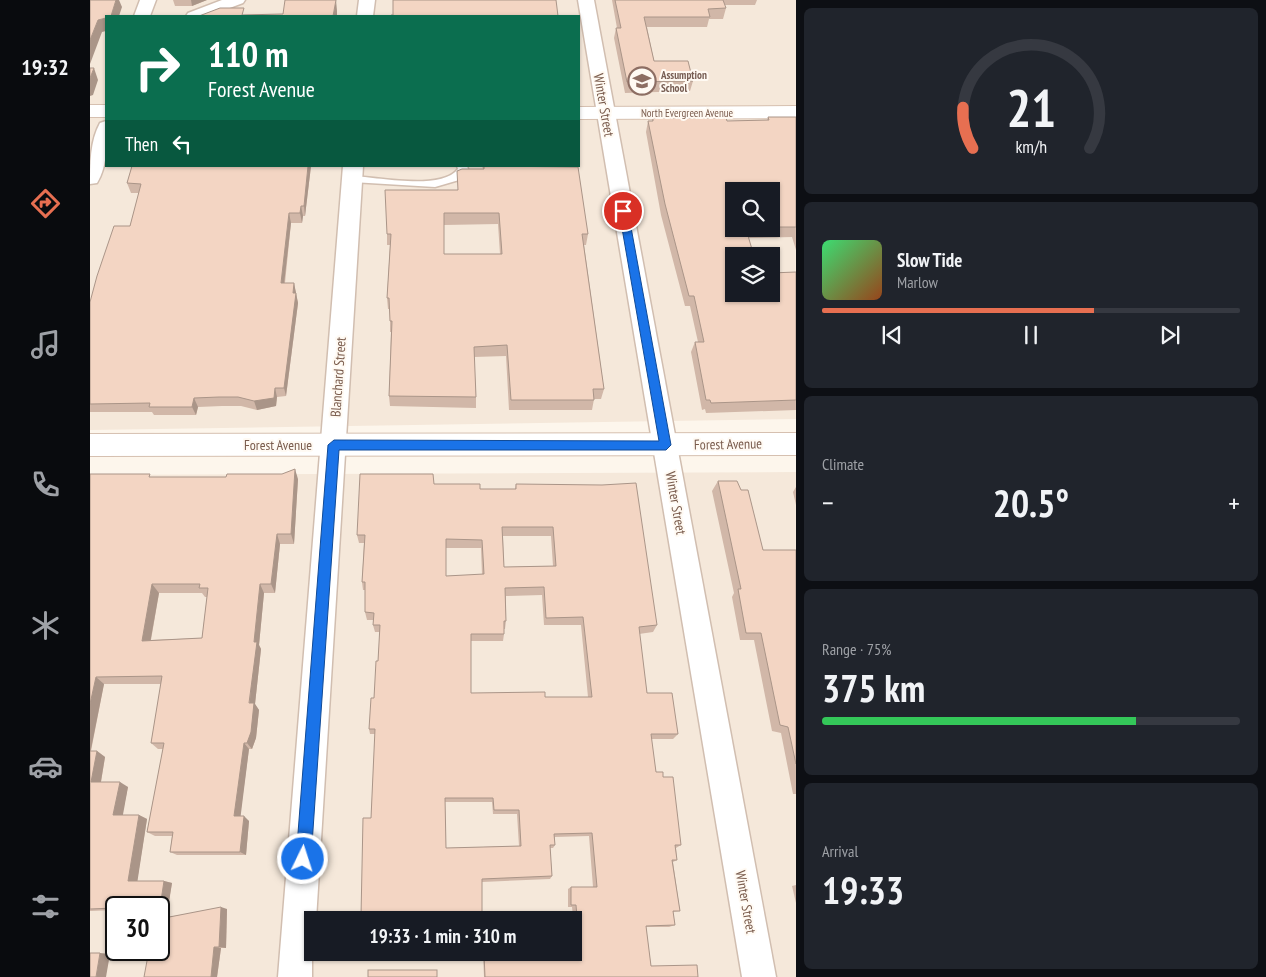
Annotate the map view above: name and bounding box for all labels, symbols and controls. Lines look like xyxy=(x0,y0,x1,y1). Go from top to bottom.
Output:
text: 110 m xyxy=(208,31,289,77)
icon: right xyxy=(125,35,190,100)
text: 19:32 xyxy=(21,53,69,81)
school or university icon: Assumption School xyxy=(627,66,657,96)
place label: Assumption School xyxy=(660,68,707,95)
street label: Winter Street xyxy=(590,72,618,138)
text: 21 xyxy=(1006,74,1056,141)
text: Forest Avenue xyxy=(208,75,315,103)
street label: North Evergreen Avenue xyxy=(641,106,734,120)
icon: left xyxy=(168,130,196,158)
text: Then xyxy=(125,132,158,156)
text: km/h xyxy=(1015,135,1047,158)
map controls xyxy=(725,182,780,302)
button: search xyxy=(725,182,780,237)
icon: directions xyxy=(28,186,63,221)
pin xyxy=(602,190,644,232)
icon: arrive xyxy=(609,197,637,225)
button: layers xyxy=(725,247,780,302)
text: Slow Tide xyxy=(897,248,962,272)
text: Marlow xyxy=(897,272,938,292)
icon: previous xyxy=(878,321,906,349)
icon: pause xyxy=(1017,321,1045,349)
icon: next xyxy=(1156,321,1184,349)
icon: music xyxy=(28,327,63,362)
street label: Blanchard Street xyxy=(326,336,350,418)
street label: Forest Avenue xyxy=(694,434,762,454)
street label: Forest Avenue xyxy=(244,436,312,454)
text: Climate xyxy=(822,454,864,474)
icon: phone xyxy=(28,467,63,502)
street label: Winter Street xyxy=(662,470,690,536)
text: 20.5° xyxy=(993,478,1069,527)
text: − xyxy=(822,484,834,521)
text: + xyxy=(1228,484,1240,521)
icon: climate xyxy=(28,608,63,643)
text: Range · 75% xyxy=(822,639,891,659)
text: 375 km xyxy=(822,663,925,712)
icon: car xyxy=(28,749,63,784)
position arrow xyxy=(276,832,328,884)
text: Arrival xyxy=(822,841,858,861)
text: 19:33 xyxy=(822,865,904,914)
street label: Winter Street xyxy=(732,869,760,935)
icon: filters xyxy=(28,889,63,924)
speed limit sign: 30 xyxy=(105,896,170,961)
text: 19:33 · 1 min · 310 m xyxy=(370,924,516,948)

